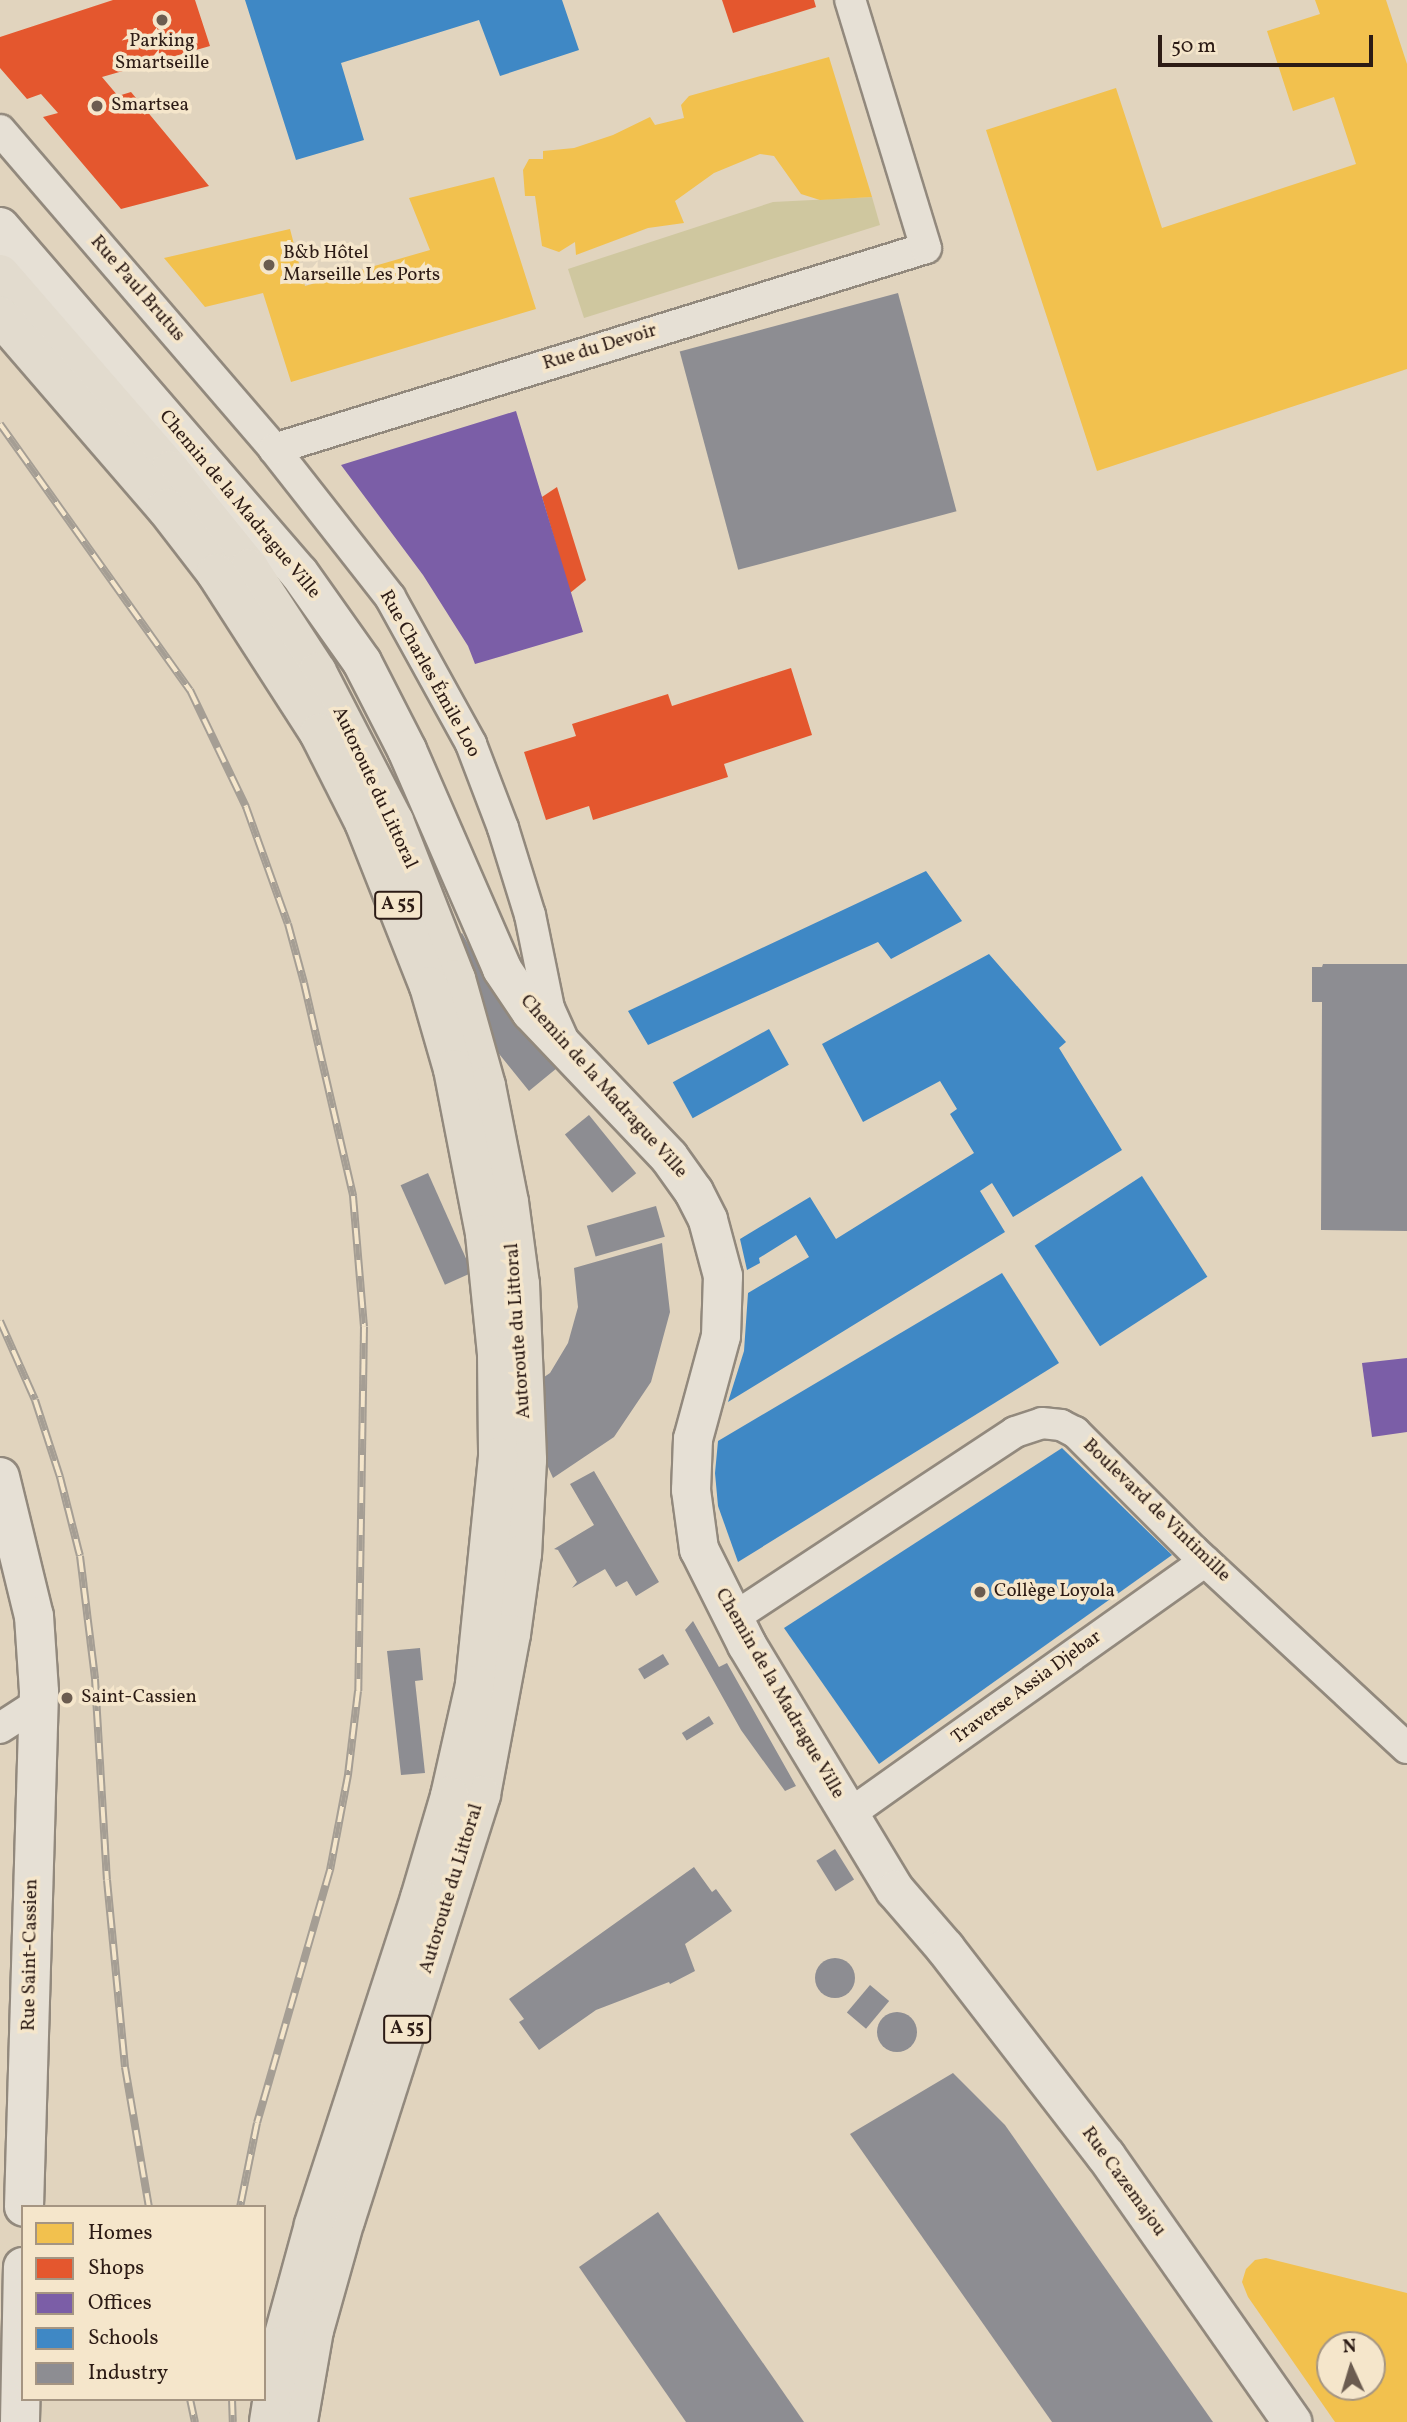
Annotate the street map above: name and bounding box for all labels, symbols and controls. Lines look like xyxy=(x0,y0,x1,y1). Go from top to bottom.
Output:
marker: Parking Smartseille xyxy=(154,12,170,28)
scale bar xyxy=(1162,21,1377,65)
place label: Parking Smartseille xyxy=(115,31,209,75)
text: 50 m xyxy=(1171,32,1216,61)
place label: Smartsea xyxy=(111,95,189,117)
marker: Smartsea xyxy=(89,98,105,114)
street label: Rue Paul Brutus xyxy=(85,231,189,347)
place label: B&b Hôtel Marseille Les Ports xyxy=(283,243,440,287)
marker: B&b Hôtel Marseille Les Ports xyxy=(261,257,277,273)
street label: Rue du Devoir xyxy=(540,320,660,376)
street label: Chemin de la Madrague Ville xyxy=(153,406,325,604)
street label: Rue Charles Émile Loo xyxy=(374,586,484,762)
street label: Autoroute du Littoral xyxy=(326,703,422,873)
road number: A 55 xyxy=(374,890,422,920)
street label: Chemin de la Madrague Ville xyxy=(514,990,692,1184)
street label: Autoroute du Littoral xyxy=(501,1242,537,1420)
street label: Boulevard de Vintimille xyxy=(1077,1434,1235,1588)
place label: Collège Loyola xyxy=(994,1581,1115,1603)
marker: Collège Loyola xyxy=(972,1584,988,1600)
street label: Chemin de la Madrague Ville xyxy=(709,1585,849,1803)
street label: Traverse Assia Djebar xyxy=(948,1626,1106,1750)
place label: Saint-Cassien xyxy=(81,1687,197,1709)
marker: Saint-Cassien xyxy=(59,1690,75,1706)
street label: Autoroute du Littoral xyxy=(415,1801,489,1977)
street label: Rue Saint-Cassien xyxy=(18,1879,44,2031)
road number: A 55 xyxy=(382,2014,432,2043)
street label: Rue Cazemajou xyxy=(1076,2123,1170,2241)
legend xyxy=(21,2205,266,2401)
text: Homes xyxy=(88,2219,153,2248)
text: Shops xyxy=(88,2254,144,2283)
text: Offices xyxy=(88,2289,152,2318)
text: Schools xyxy=(88,2324,158,2353)
north arrow xyxy=(1316,2331,1386,2401)
text: N xyxy=(1342,2334,1357,2360)
text: Industry xyxy=(88,2359,168,2388)

